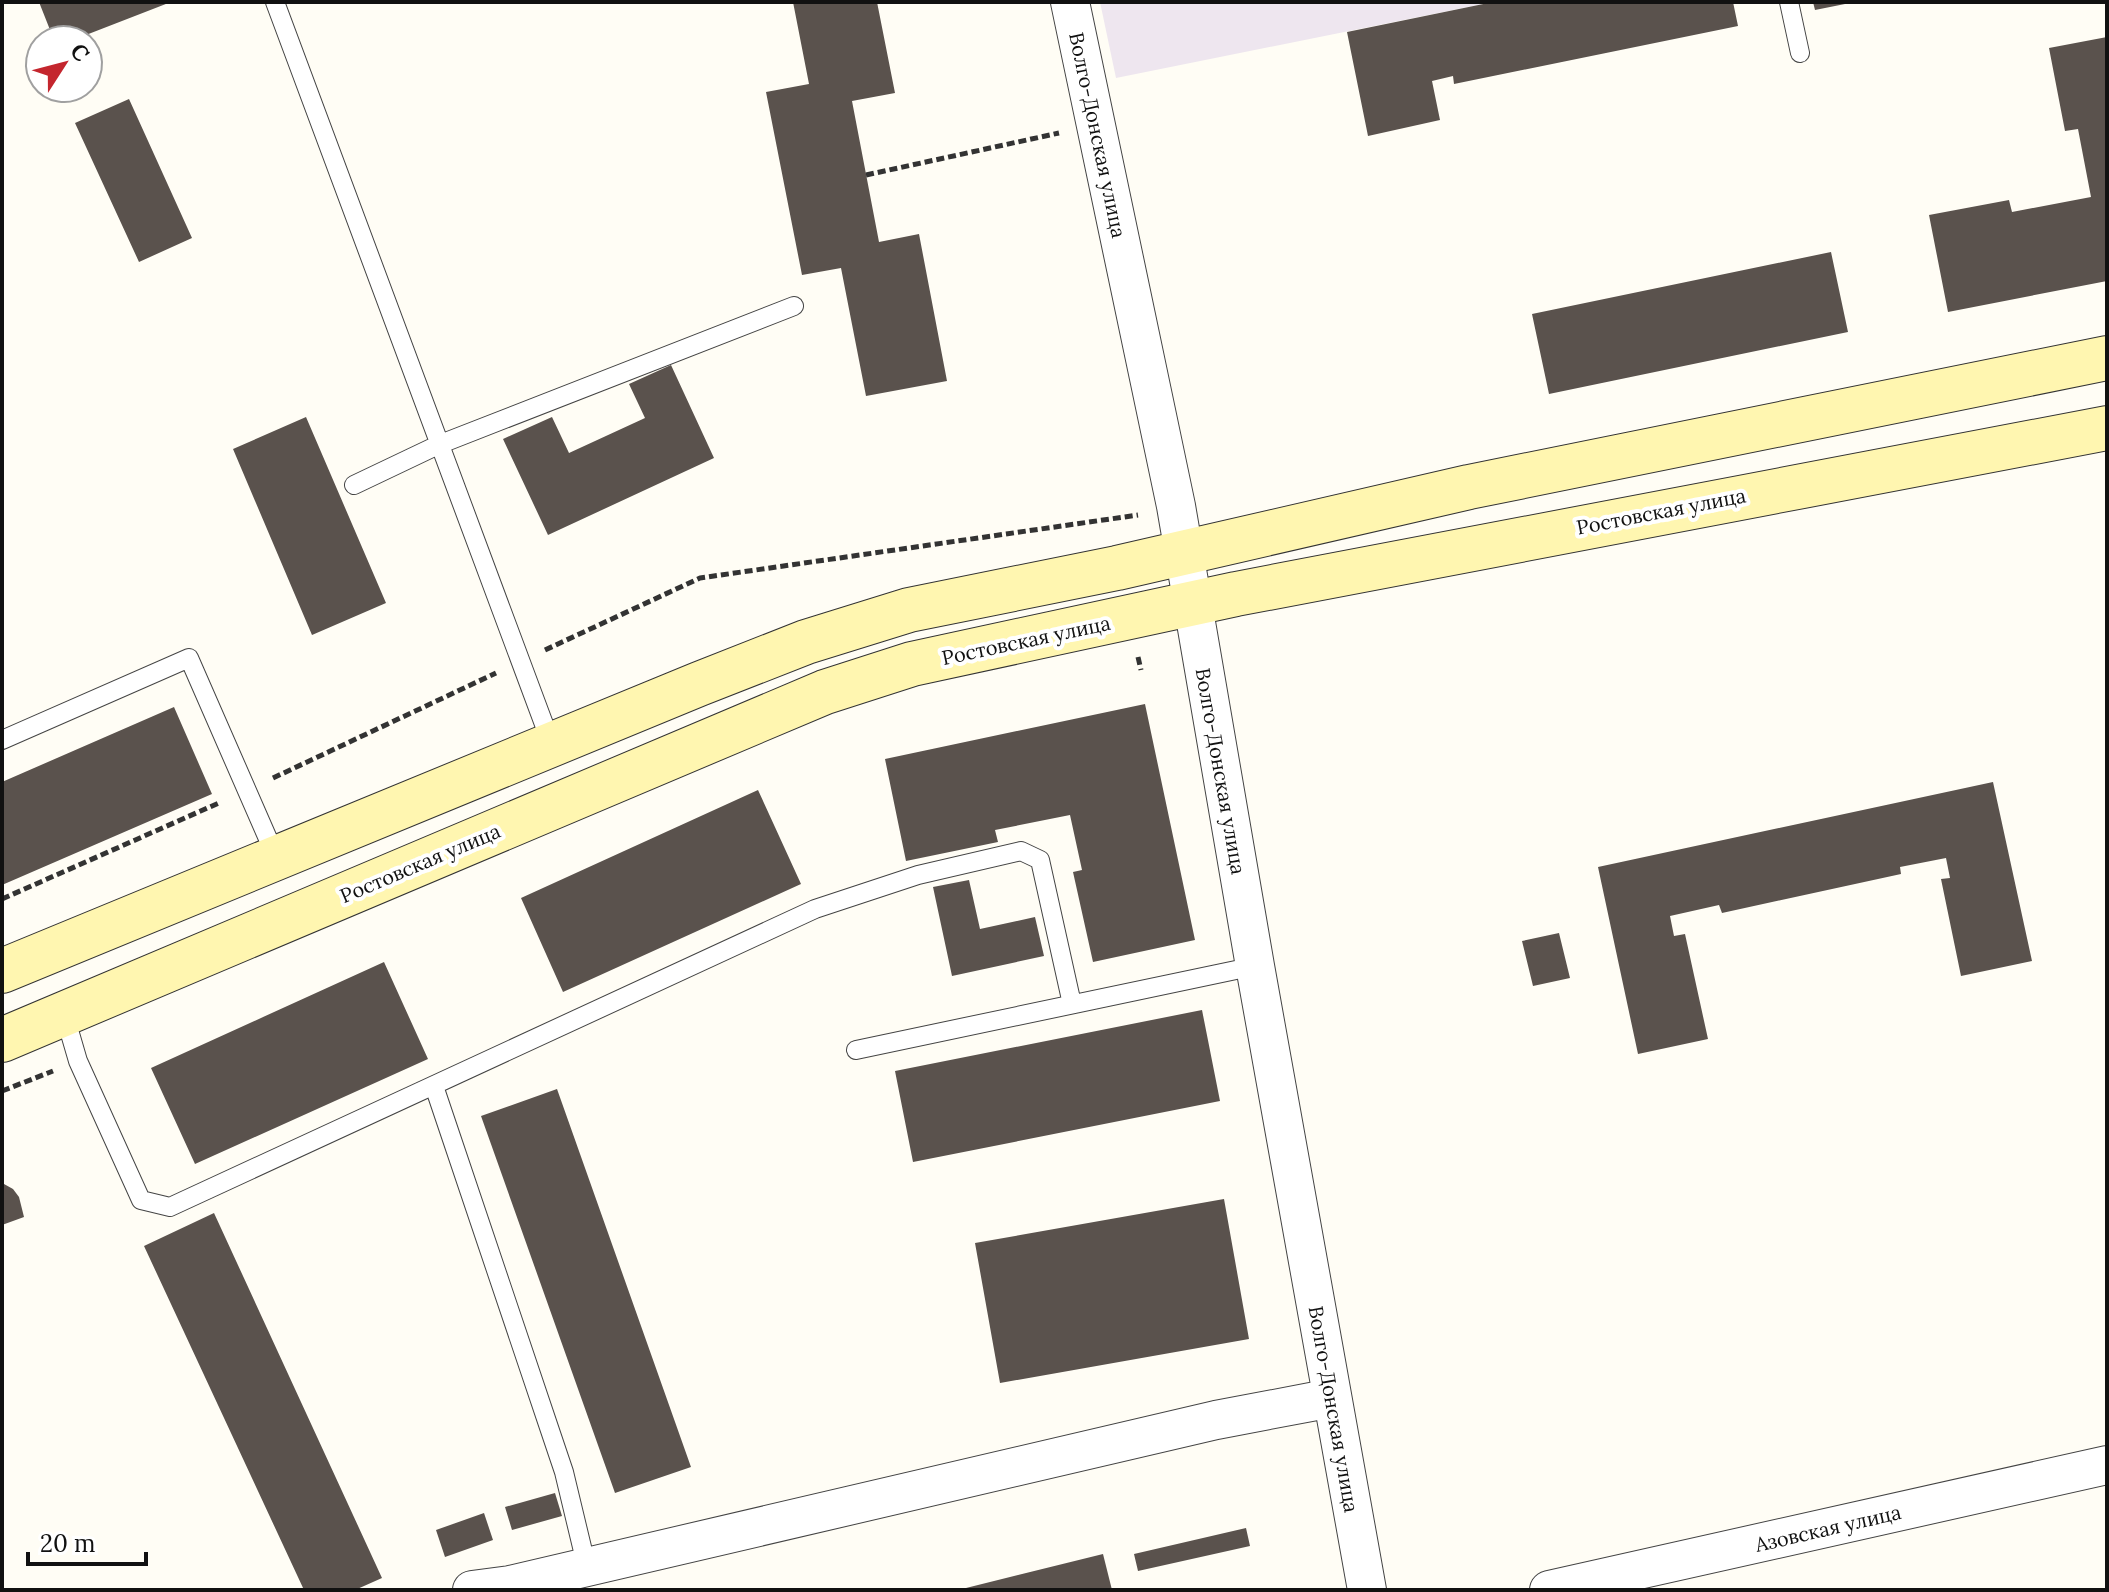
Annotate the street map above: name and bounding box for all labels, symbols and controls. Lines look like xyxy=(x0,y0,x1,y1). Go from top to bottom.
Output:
north arrow xyxy=(24,24,104,104)
street label: Волго-Донская улица xyxy=(1064,30,1132,240)
text: С xyxy=(64,38,96,67)
street label: Ростовская улица xyxy=(1574,482,1748,540)
street label: Ростовская улица xyxy=(939,610,1113,670)
street label: Волго-Донская улица xyxy=(1190,666,1252,876)
street label: Ростовская улица xyxy=(336,818,504,908)
street label: Волго-Донская улица xyxy=(1303,1304,1365,1514)
street label: Азовская улица xyxy=(1752,1499,1903,1557)
scale bar xyxy=(28,1516,146,1566)
text: 20 m xyxy=(40,1528,96,1559)

